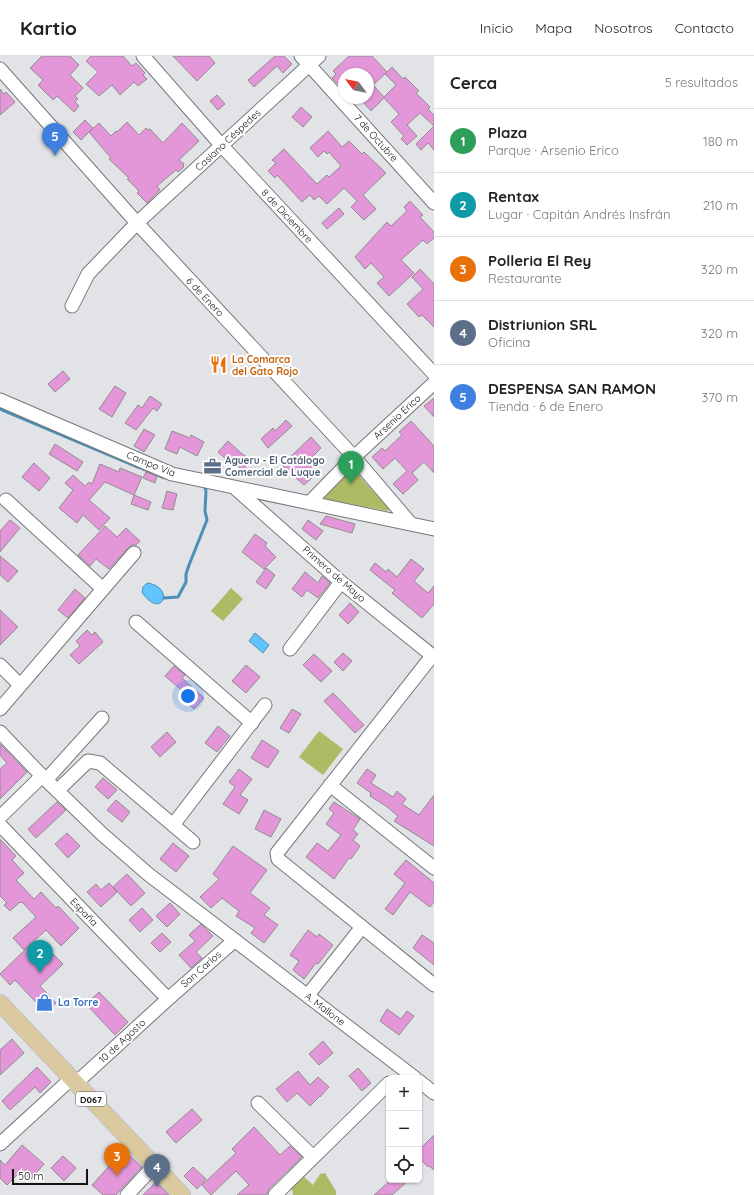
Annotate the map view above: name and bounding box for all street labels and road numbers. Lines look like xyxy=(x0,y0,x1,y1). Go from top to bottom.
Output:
street label: Casiano Céspedes xyxy=(192,106,264,174)
street label: 7 de Octubre xyxy=(351,111,401,165)
street label: 8 de Diciembre xyxy=(259,186,316,246)
street label: 6 de Enero xyxy=(183,275,227,319)
street label: Arsenio Erico xyxy=(371,392,423,442)
street label: Campo Via xyxy=(125,448,177,480)
street label: Primero de Mayo xyxy=(300,543,368,605)
street label: España xyxy=(67,895,101,929)
street label: San Carlos xyxy=(178,948,224,990)
street label: A. Mallone xyxy=(302,990,348,1029)
street label: 10 de Agosto xyxy=(96,1016,148,1066)
road number: D067 xyxy=(76,1092,106,1106)

